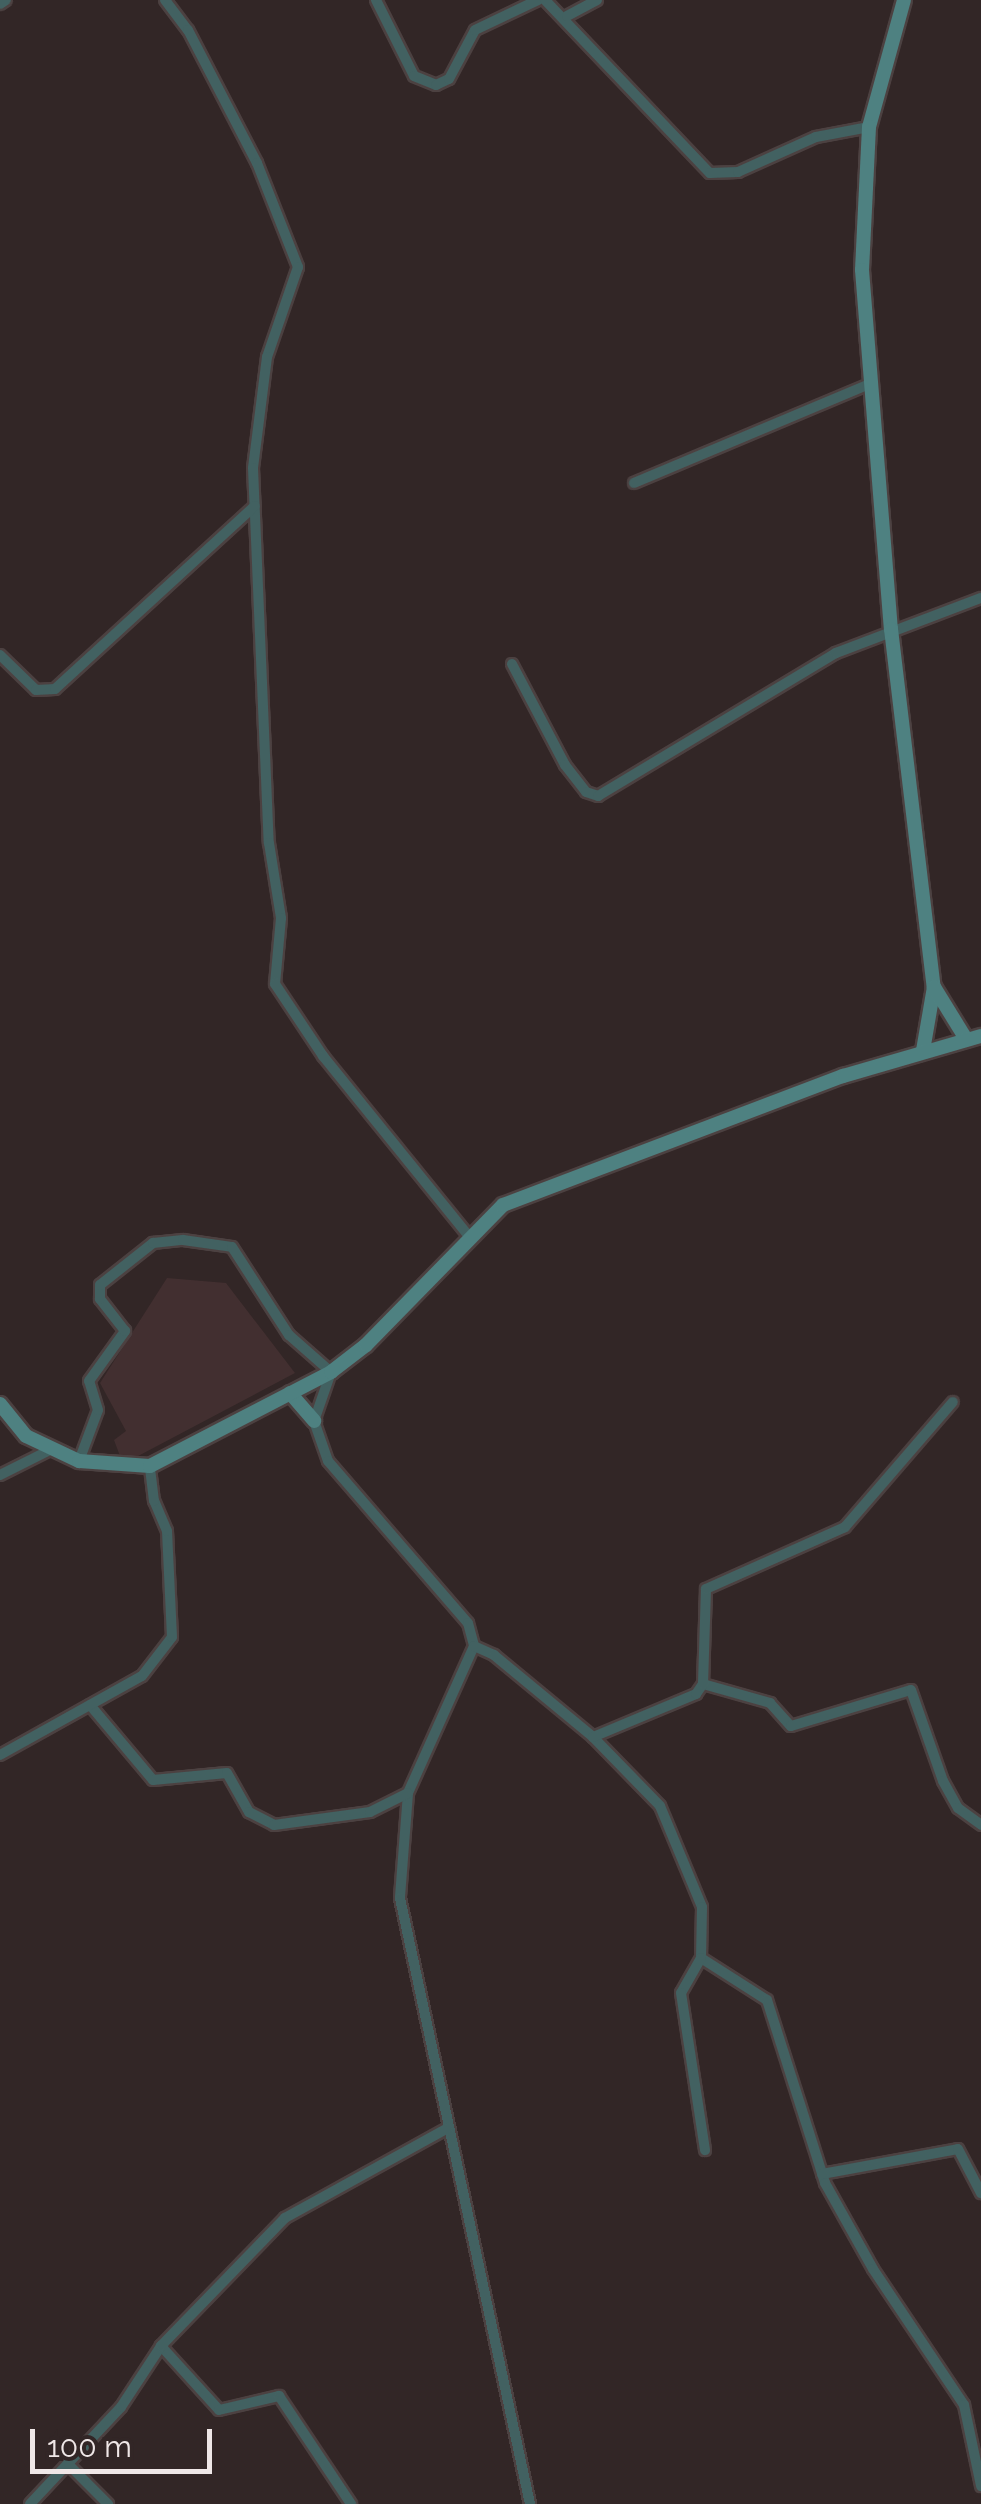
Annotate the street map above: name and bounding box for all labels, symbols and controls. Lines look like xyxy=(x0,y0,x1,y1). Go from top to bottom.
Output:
scale bar xyxy=(35,2409,218,2471)
text: 100 m xyxy=(47,2429,132,2464)

